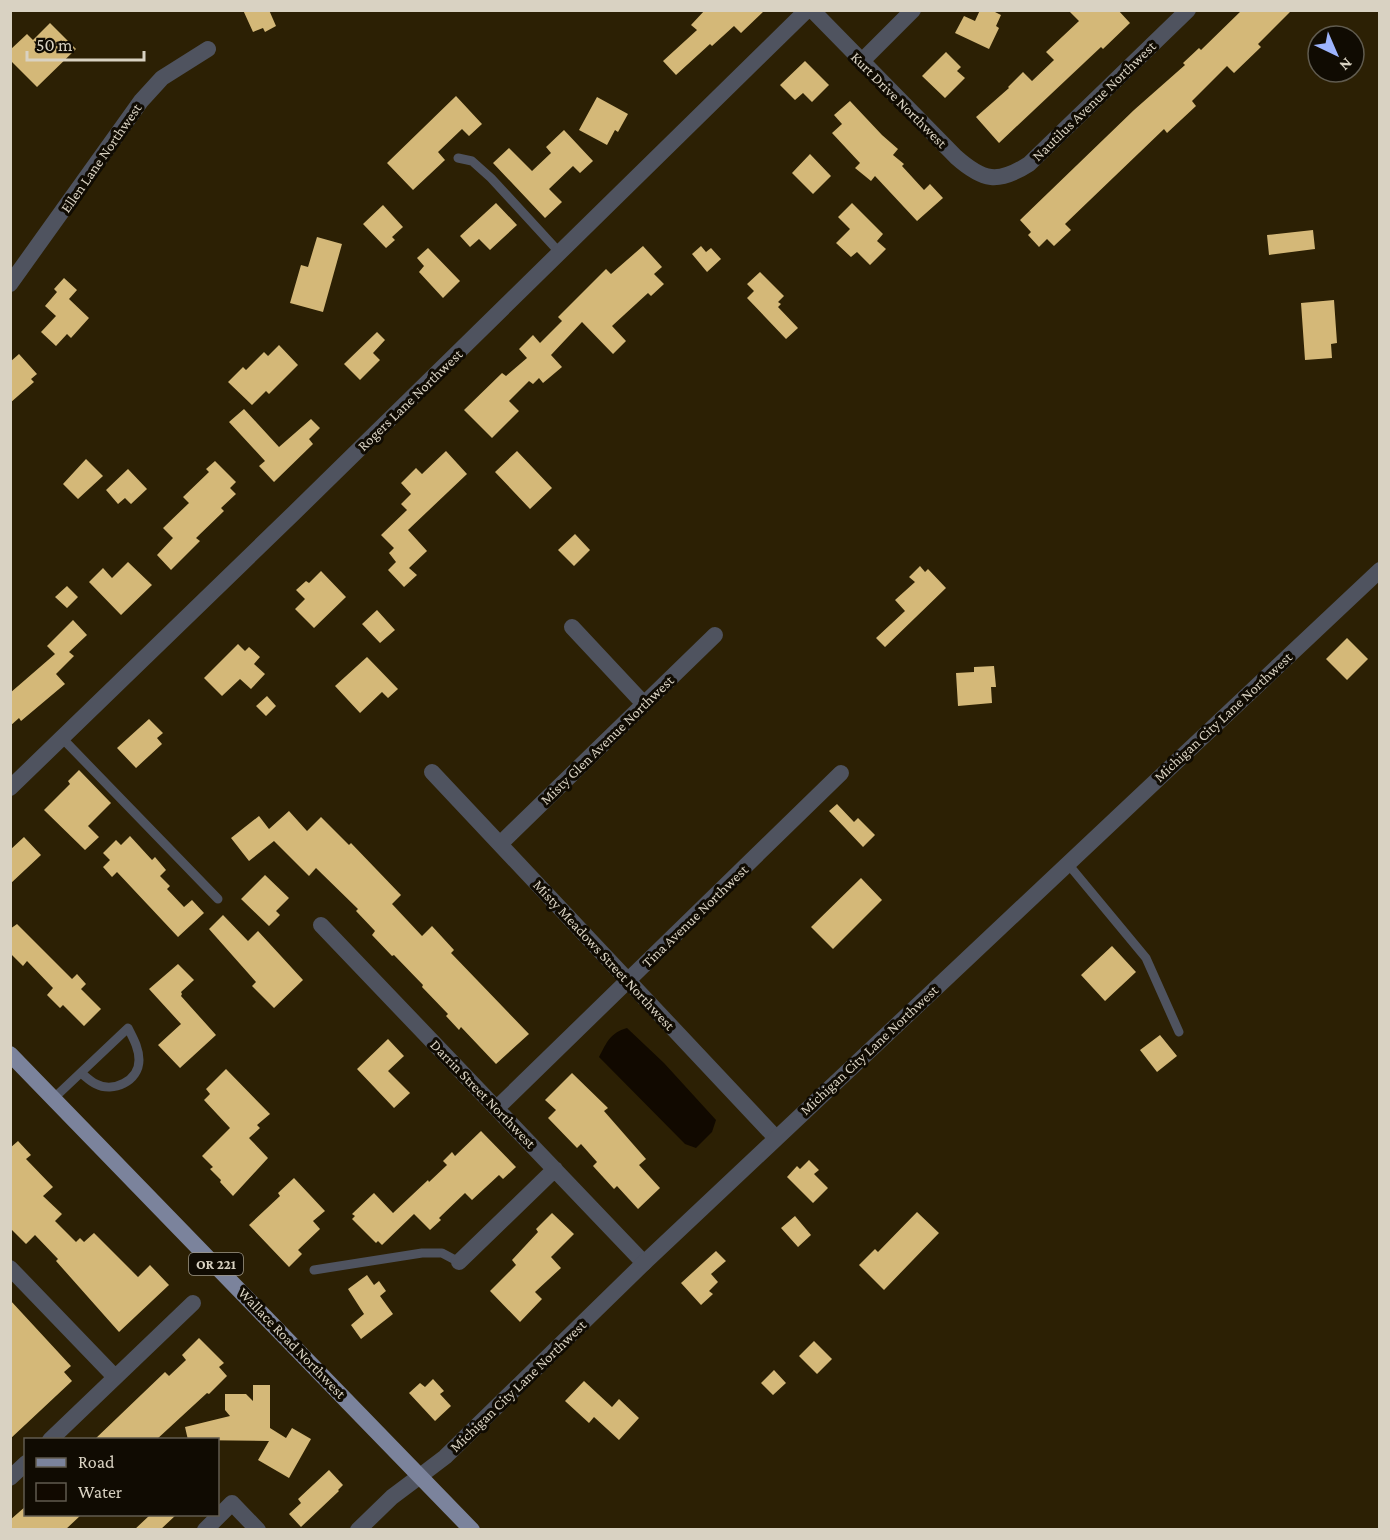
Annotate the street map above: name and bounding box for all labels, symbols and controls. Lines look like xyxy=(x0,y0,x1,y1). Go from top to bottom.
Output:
scale bar xyxy=(27,24,144,62)
north arrow xyxy=(1306,24,1366,84)
text: 50 m xyxy=(36,35,73,55)
street label: Nautilus Avenue Northwest xyxy=(1029,37,1160,164)
street label: Kurt Drive Northwest xyxy=(848,49,951,152)
text: N xyxy=(1336,55,1356,74)
street label: Ellen Lane Northwest xyxy=(57,100,145,216)
street label: Rogers Lane Northwest xyxy=(354,345,467,455)
street label: Michigan City Lane Northwest xyxy=(1151,648,1297,786)
street label: Misty Glen Avenue Northwest xyxy=(537,671,678,809)
street label: Tina Avenue Northwest xyxy=(639,861,752,971)
street label: Misty Meadows Street Northwest xyxy=(529,877,679,1035)
street label: Michigan City Lane Northwest xyxy=(797,981,943,1119)
street label: Darrin Street Northwest xyxy=(427,1037,540,1152)
road number: OR 221 xyxy=(189,1253,243,1275)
street label: Wallace Road Northwest xyxy=(235,1284,350,1402)
street label: Michigan City Lane Northwest xyxy=(447,1316,591,1456)
legend xyxy=(24,1438,219,1516)
text: Road xyxy=(78,1452,115,1472)
text: Water xyxy=(78,1482,123,1502)

